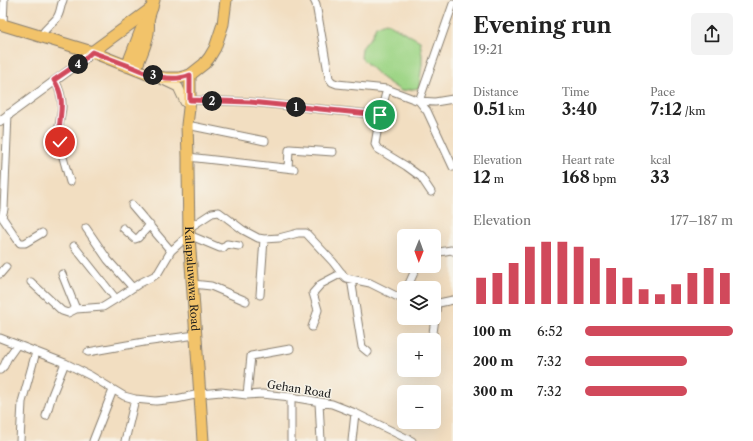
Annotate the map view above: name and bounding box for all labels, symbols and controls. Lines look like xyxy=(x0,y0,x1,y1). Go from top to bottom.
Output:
text: Evening run xyxy=(473,12,612,39)
button: share xyxy=(691,13,733,55)
text: 19:21 xyxy=(473,41,503,57)
pin: 4 xyxy=(68,54,88,74)
text: 4 xyxy=(75,57,81,71)
pin: 3 xyxy=(143,65,163,85)
text: 3 xyxy=(150,68,156,82)
text: Distance xyxy=(473,85,519,99)
text: Time xyxy=(562,85,589,99)
text: Pace xyxy=(650,85,675,99)
pin: 2 xyxy=(202,91,222,111)
text: 2 xyxy=(209,94,215,108)
pin: 1 xyxy=(286,97,306,117)
pin xyxy=(363,98,397,132)
text: 0.51 xyxy=(473,99,505,119)
text: 3:40 xyxy=(562,99,597,119)
text: 7:12 xyxy=(650,99,682,119)
text: 1 xyxy=(294,100,298,114)
icon: arrive xyxy=(369,104,391,126)
text: km xyxy=(505,104,525,118)
text: /km xyxy=(682,104,705,118)
pin xyxy=(43,125,77,159)
icon: check xyxy=(49,131,71,153)
text: Elevation xyxy=(473,153,522,167)
text: Heart rate xyxy=(562,153,615,167)
text: kcal xyxy=(650,153,671,167)
text: 12 xyxy=(473,167,491,187)
text: 168 xyxy=(562,167,590,187)
text: 33 xyxy=(650,167,670,187)
text: m xyxy=(491,172,504,186)
text: bpm xyxy=(590,172,617,186)
text: Elevation xyxy=(473,212,531,228)
text: 177–187 m xyxy=(670,212,733,228)
street label: Kalapaluwawa Road xyxy=(182,226,203,332)
north arrow xyxy=(397,229,441,273)
map controls xyxy=(397,229,441,429)
button: layers xyxy=(397,281,441,325)
text: 100 m xyxy=(473,323,512,339)
text: 6:52 xyxy=(537,323,563,339)
button: + xyxy=(397,333,441,377)
text: 200 m xyxy=(473,353,513,369)
text: 7:32 xyxy=(537,353,562,369)
street label: Gehan Road xyxy=(266,377,332,401)
text: 300 m xyxy=(473,383,513,399)
text: 7:32 xyxy=(537,383,562,399)
button: − xyxy=(397,385,441,429)

